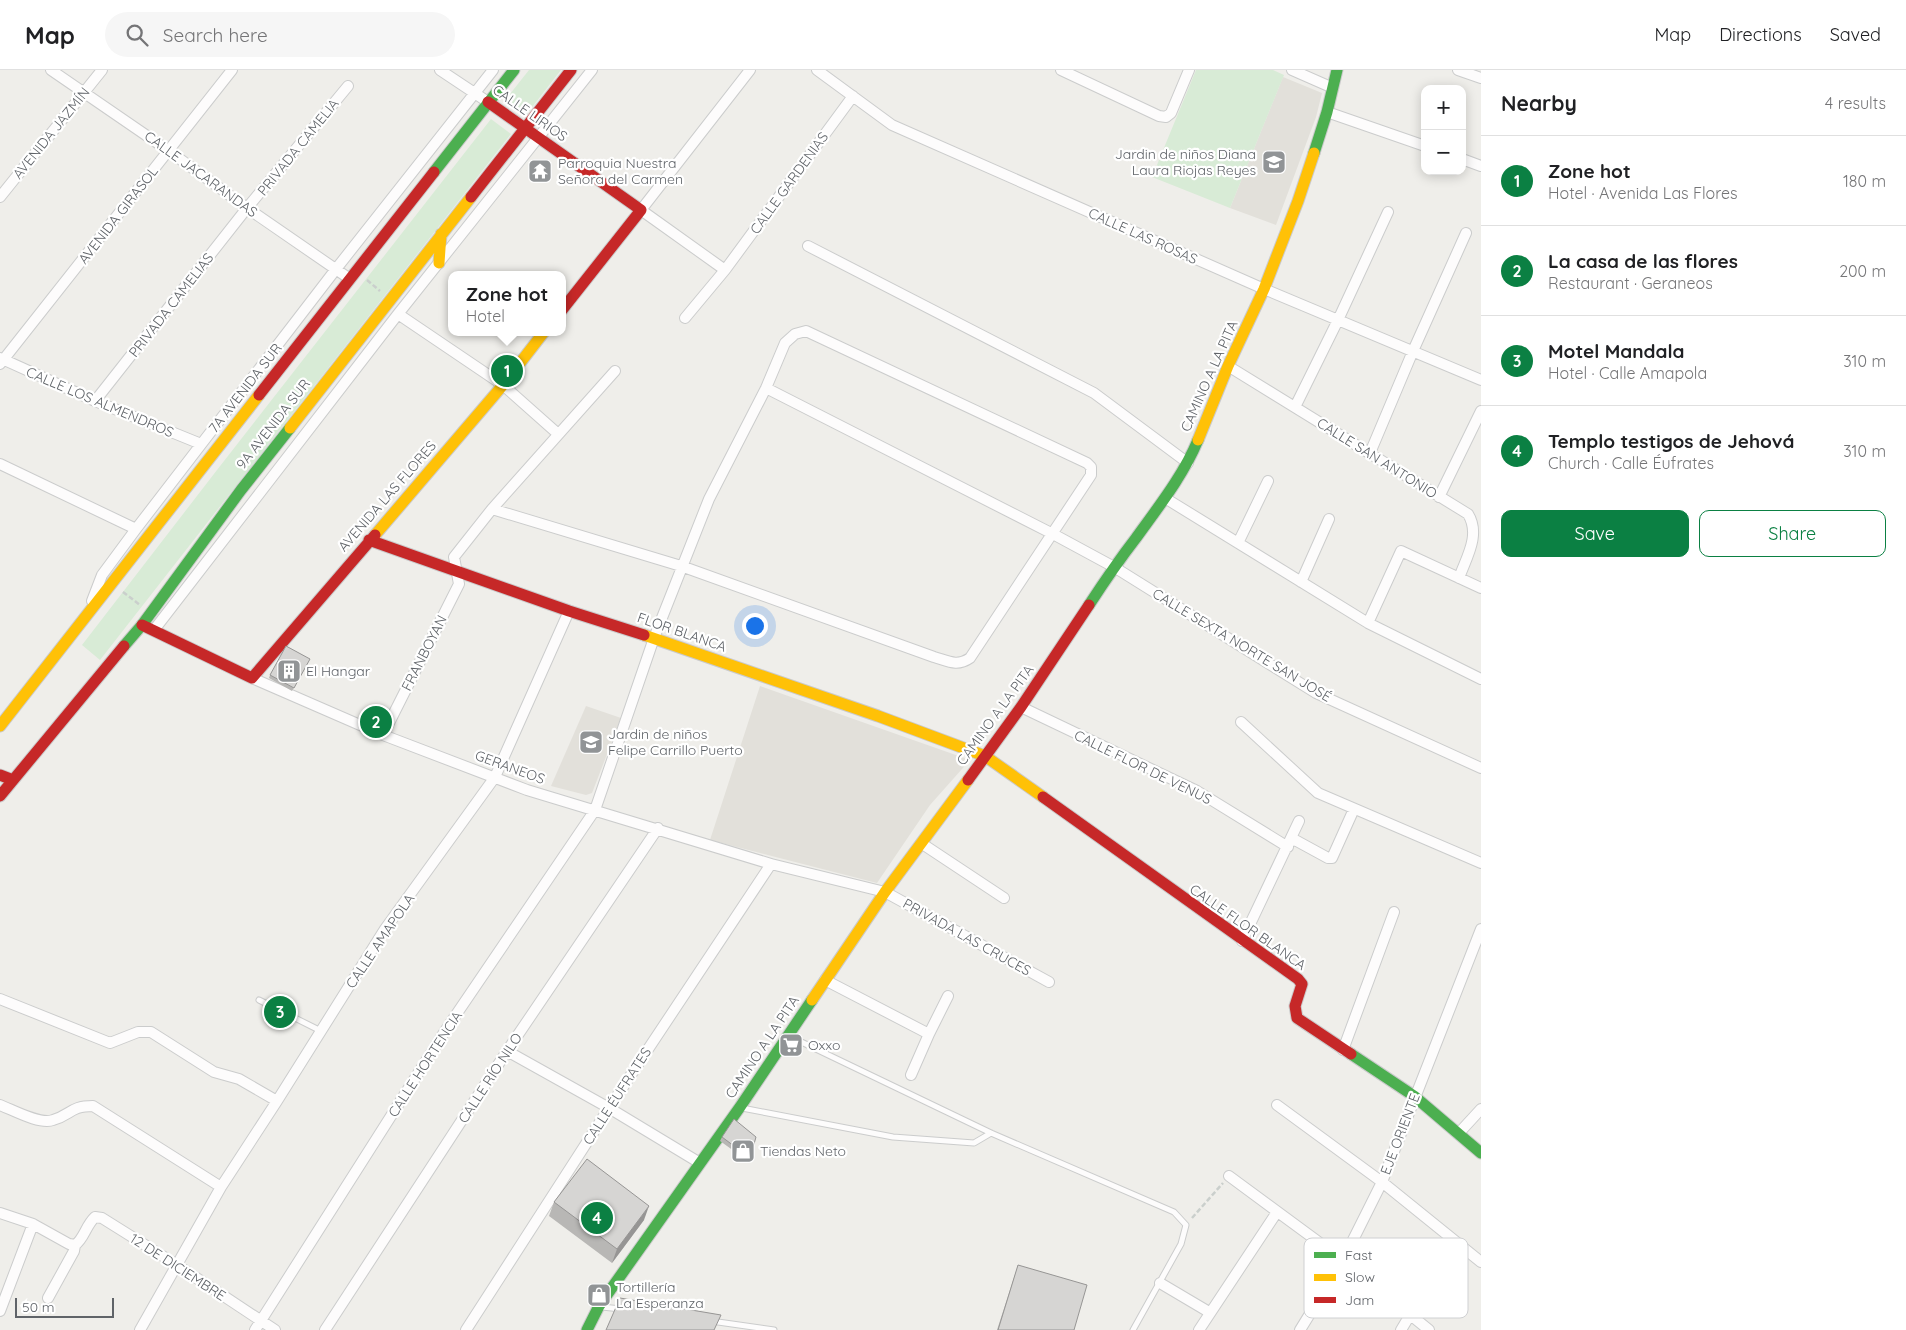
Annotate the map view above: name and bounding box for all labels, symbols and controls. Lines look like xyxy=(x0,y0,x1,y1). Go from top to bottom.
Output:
search box xyxy=(105,12,455,57)
text: Map xyxy=(25,20,75,50)
icon: search xyxy=(123,21,151,49)
text: Search here xyxy=(163,23,268,47)
text: Map xyxy=(1654,23,1691,46)
text: Directions xyxy=(1719,23,1802,46)
text: Saved xyxy=(1830,23,1881,46)
street label: CALLE LIRIOS xyxy=(489,81,571,145)
street label: AVENIDA JAZMÍN xyxy=(9,84,93,182)
map controls xyxy=(1421,85,1466,175)
button: + xyxy=(1421,85,1466,130)
text: Nearby xyxy=(1501,90,1577,116)
text: 4 results xyxy=(1825,93,1886,113)
street label: PRIVADA CAMELIA xyxy=(253,95,343,199)
street label: CALLE JACARANDAS xyxy=(141,127,261,221)
street label: CALLE GARDENIAS xyxy=(746,128,832,238)
button: − xyxy=(1421,130,1466,175)
place label: Jardin de niños Diana Laura Riojas Reyes xyxy=(1115,145,1256,179)
school or university icon: Jardin de niños Diana Laura Riojas Reyes xyxy=(1261,149,1287,175)
place label: Parroquia Nuestra Señora del Carmen xyxy=(558,154,683,188)
temple icon: Parroquia Nuestra Señora del Carmen xyxy=(527,158,553,184)
text: Zone hot xyxy=(1548,159,1631,183)
street label: AVENIDA GIRASOL xyxy=(74,162,162,268)
text: 1 xyxy=(1514,171,1520,191)
text: 180 m xyxy=(1843,171,1886,191)
text: Hotel · Avenida Las Flores xyxy=(1548,183,1738,203)
street label: CALLE LAS ROSAS xyxy=(1086,204,1201,268)
street label: PRIVADA CAMELIAS xyxy=(125,249,217,361)
text: La casa de las flores xyxy=(1548,249,1738,273)
text: 2 xyxy=(1512,261,1522,281)
text: 200 m xyxy=(1839,261,1886,281)
popup xyxy=(448,271,566,336)
text: Restaurant · Geraneos xyxy=(1548,273,1713,293)
text: Zone hot xyxy=(466,282,548,306)
text: Hotel xyxy=(466,306,505,326)
street label: CAMINO A LA PITA xyxy=(1176,318,1242,434)
text: Motel Mandala xyxy=(1548,339,1685,363)
street label: 7A AVENIDA SUR xyxy=(204,340,286,436)
text: 3 xyxy=(1513,351,1521,371)
text: 310 m xyxy=(1843,351,1886,371)
pin: 1 xyxy=(491,352,523,390)
street label: CALLE LOS ALMENDROS xyxy=(23,363,177,441)
text: Hotel · Calle Amapola xyxy=(1548,363,1707,383)
street label: 9A AVENIDA SUR xyxy=(232,375,314,473)
street label: CALLE SAN ANTONIO xyxy=(1314,414,1441,502)
text: Templo testigos de Jehová xyxy=(1548,429,1794,453)
street label: AVENIDA LAS FLORES xyxy=(334,437,440,555)
text: 4 xyxy=(1512,441,1522,461)
text: 310 m xyxy=(1843,441,1886,461)
text: Church · Calle Éufrates xyxy=(1548,453,1714,473)
button: Save xyxy=(1501,510,1689,557)
button: Share xyxy=(1699,510,1886,557)
street label: CALLE SEXTA NORTE SAN JOSÉ xyxy=(1149,584,1335,706)
street label: FLOR BLANCA xyxy=(635,608,729,656)
street label: FRANBOYAN xyxy=(397,612,451,694)
your location xyxy=(742,613,768,639)
building icon: El Hangar xyxy=(276,658,302,684)
street label: CAMINO A LA PITA xyxy=(952,661,1038,769)
place label: El Hangar xyxy=(306,662,371,680)
pin: 2 xyxy=(360,703,392,741)
place label: Jardin de niños Felipe Carrillo Puerto xyxy=(608,725,743,759)
street label: CALLE FLOR DE VENUS xyxy=(1071,726,1215,808)
school or university icon: Jardin de niños Felipe Carrillo Puerto xyxy=(578,729,604,755)
street label: GERANEOS xyxy=(473,746,547,788)
street label: CALLE FLOR BLANCA xyxy=(1186,880,1310,974)
street label: CALLE AMAPOLA xyxy=(342,890,418,992)
street label: PRIVADA LAS CRUCES xyxy=(900,894,1034,980)
street label: CAMINO A LA PITA xyxy=(721,992,803,1102)
pin: 3 xyxy=(264,993,296,1031)
street label: CALLE HORTENCIA xyxy=(384,1007,466,1121)
street label: CALLE RÍO NILO xyxy=(454,1029,526,1127)
supermarket icon: Oxxo xyxy=(778,1032,804,1058)
place label: Oxxo xyxy=(808,1036,840,1054)
street label: CALLE ÉUFRATES xyxy=(579,1044,655,1148)
street label: EJE ORIENTE xyxy=(1376,1091,1424,1177)
shop icon: Tiendas Neto xyxy=(730,1138,756,1164)
place label: Tiendas Neto xyxy=(760,1142,846,1160)
pin: 4 xyxy=(581,1199,613,1237)
street label: 12 DE DICIEMBRE xyxy=(127,1229,229,1305)
legend xyxy=(1304,1238,1468,1318)
text: Fast xyxy=(1345,1246,1373,1264)
text: Slow xyxy=(1345,1268,1375,1286)
place label: Tortillería La Esperanza xyxy=(616,1278,704,1312)
shop icon: Tortillería La Esperanza xyxy=(586,1282,612,1308)
text: Jam xyxy=(1345,1291,1374,1309)
scale bar xyxy=(15,1295,114,1318)
text: 50 m xyxy=(22,1298,55,1316)

